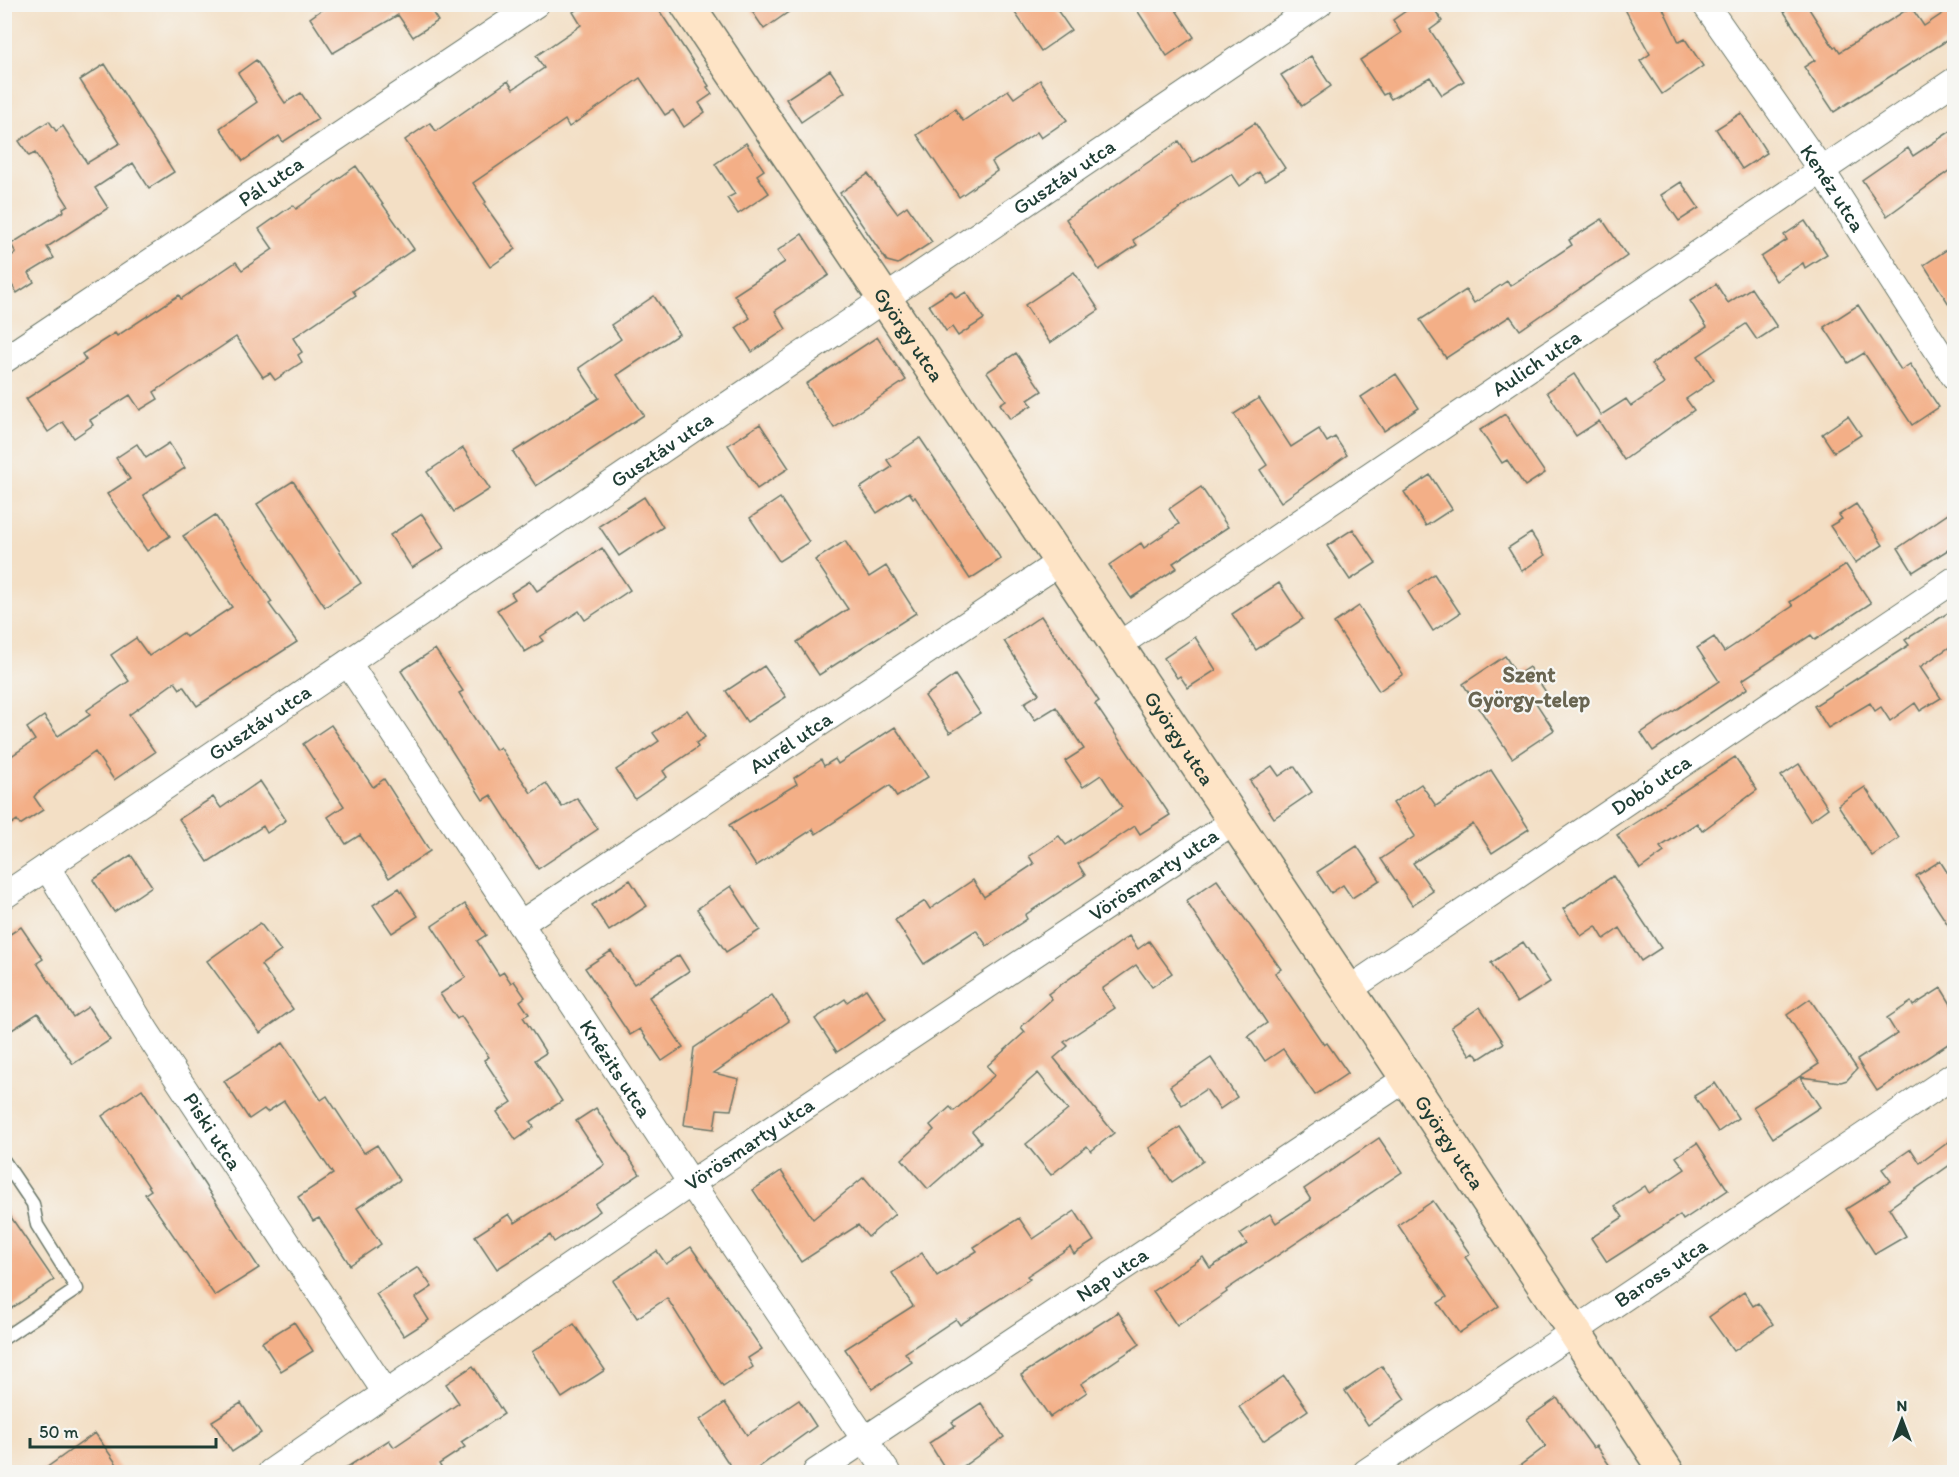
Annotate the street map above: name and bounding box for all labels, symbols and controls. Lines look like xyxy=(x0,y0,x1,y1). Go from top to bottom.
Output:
street label: Gusztáv utca xyxy=(1008,133,1120,220)
street label: Kenéz utca xyxy=(1795,139,1871,236)
street label: Pál utca xyxy=(233,150,308,212)
street label: György utca xyxy=(869,282,950,386)
street label: Aulich utca xyxy=(1487,324,1585,401)
street label: Gusztáv utca xyxy=(606,406,717,493)
district label: Szent György-telep xyxy=(1468,661,1591,713)
street label: Gusztáv utca xyxy=(204,679,315,766)
street label: György utca xyxy=(1139,686,1220,790)
street label: Aurél utca xyxy=(744,705,837,779)
street label: Dobó utca xyxy=(1606,749,1696,820)
street label: Vörösmarty utca xyxy=(1084,822,1223,926)
street label: Knézits utca xyxy=(575,1015,657,1122)
street label: Piski utca xyxy=(178,1088,248,1175)
street label: György utca xyxy=(1410,1090,1490,1194)
street label: Vörösmarty utca xyxy=(680,1092,819,1196)
street label: Baross utca xyxy=(1609,1232,1712,1313)
street label: Nap utca xyxy=(1071,1241,1153,1307)
north arrow xyxy=(1872,1390,1932,1450)
text: N xyxy=(1897,1396,1907,1415)
scale bar xyxy=(30,1411,216,1449)
text: 50 m xyxy=(39,1421,79,1443)

